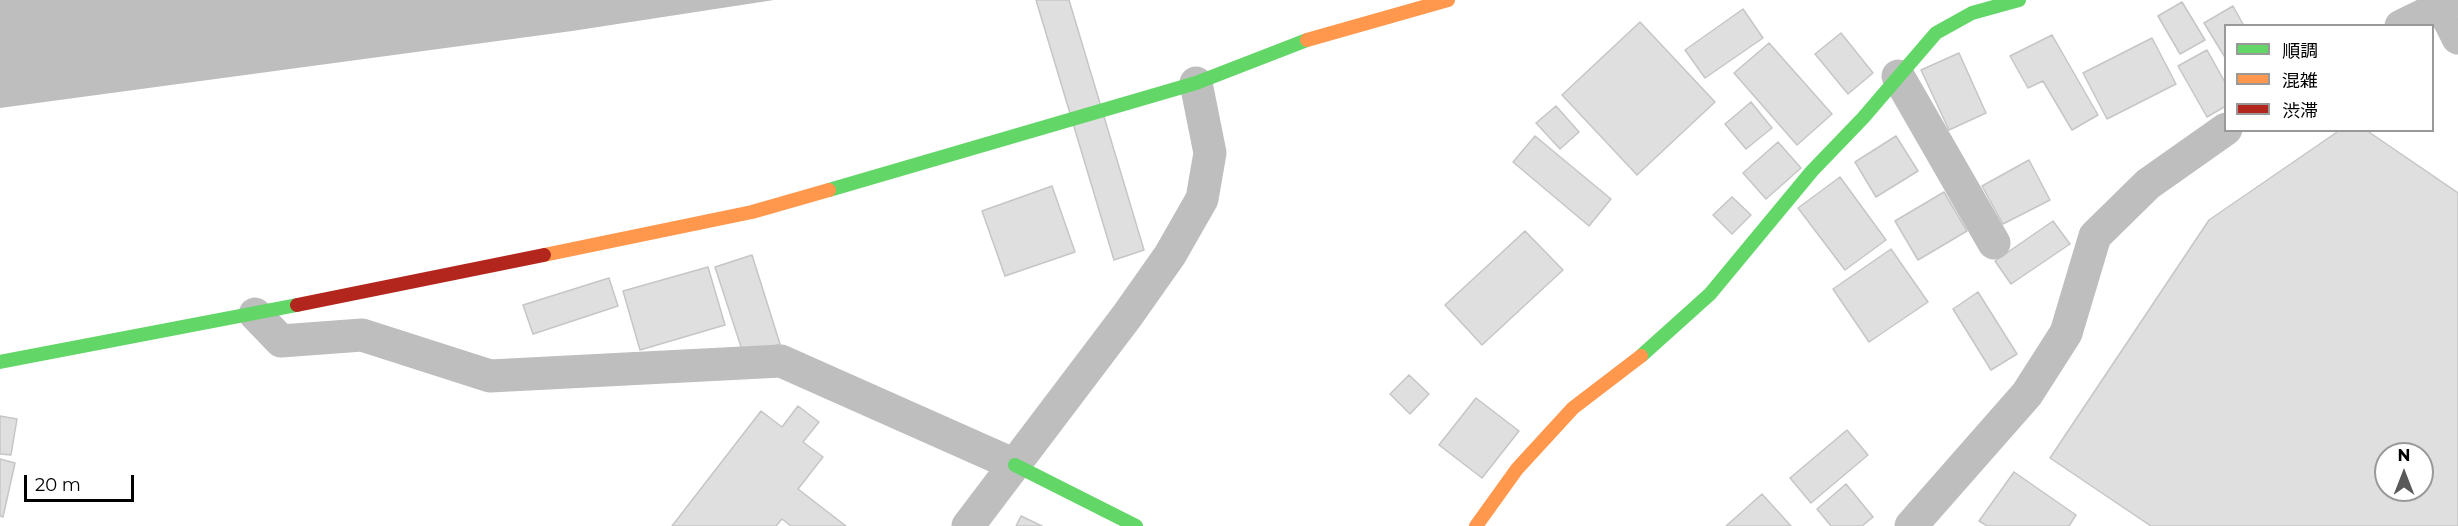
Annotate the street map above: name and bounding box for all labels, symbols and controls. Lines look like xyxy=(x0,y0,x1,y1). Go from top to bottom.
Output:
legend xyxy=(2224,24,2434,132)
text: 順調 xyxy=(2282,40,2318,62)
text: 混雑 xyxy=(2282,70,2318,92)
text: 渋滞 xyxy=(2282,100,2318,122)
north arrow xyxy=(2374,442,2434,502)
text: N xyxy=(2398,446,2410,465)
scale bar xyxy=(27,463,136,501)
text: 20 m xyxy=(35,474,81,496)

